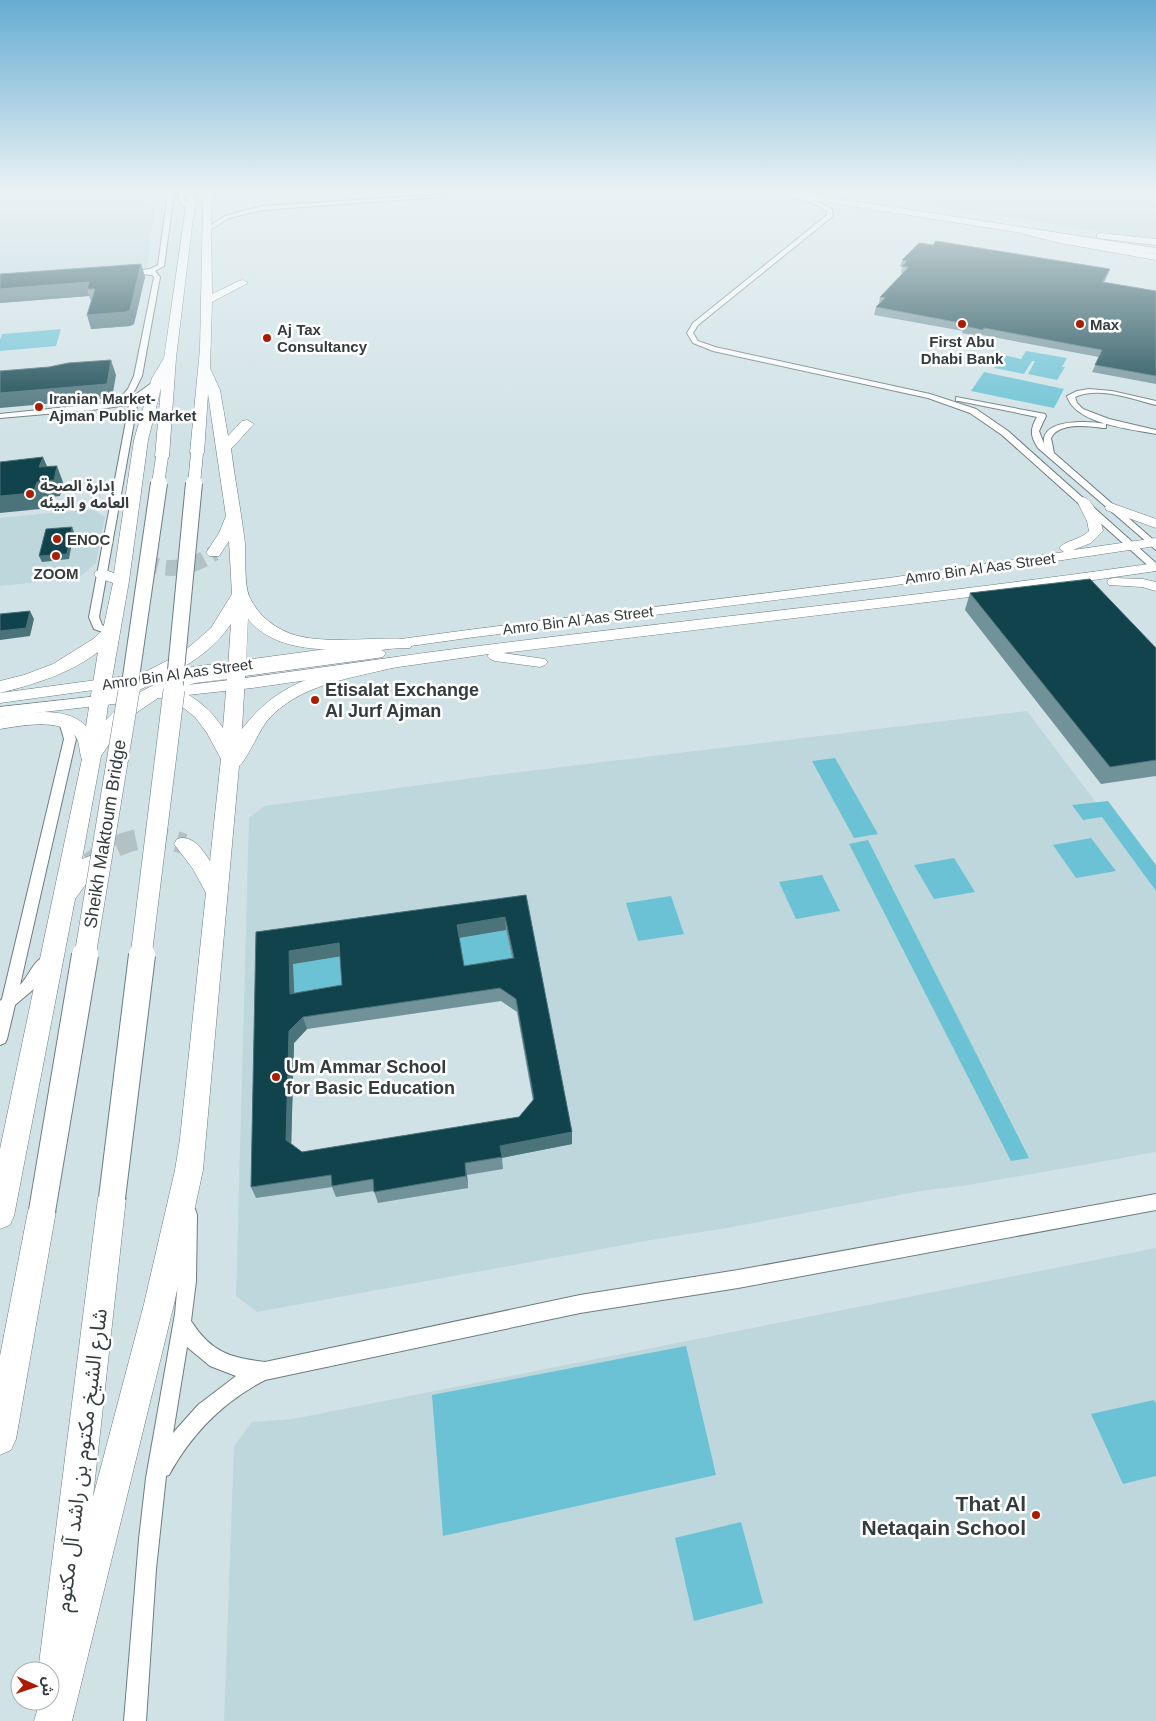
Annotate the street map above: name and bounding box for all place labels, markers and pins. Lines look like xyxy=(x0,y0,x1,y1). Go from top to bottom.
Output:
place label: Max xyxy=(1090,316,1120,333)
marker: First Abu Dhabi Bank xyxy=(956,318,968,330)
marker: Max xyxy=(1074,318,1086,330)
place label: Aj Tax Consultancy xyxy=(277,321,368,355)
marker: Aj Tax Consultancy xyxy=(261,332,273,344)
place label: First Abu Dhabi Bank xyxy=(921,333,1004,367)
place label: Iranian Market- Ajman Public Market xyxy=(49,390,197,424)
marker: Iranian Market- Ajman Public Market xyxy=(33,401,45,413)
place label: إدارة الصحة العامه و البيئه xyxy=(40,477,129,512)
marker: إدارة الصحة العامه و البيئه xyxy=(24,488,36,500)
place label: ENOC xyxy=(67,531,111,548)
marker: ENOC xyxy=(51,533,63,545)
marker: ZOOM xyxy=(50,550,62,562)
place label: ZOOM xyxy=(34,565,79,582)
place label: Etisalat Exchange Al Jurf Ajman xyxy=(325,680,479,721)
marker: Etisalat Exchange Al Jurf Ajman xyxy=(309,694,321,706)
place label: Um Ammar School for Basic Education xyxy=(286,1057,455,1098)
marker: Um Ammar School for Basic Education xyxy=(270,1071,282,1083)
place label: That Al Netaqain School xyxy=(861,1492,1026,1539)
marker: That Al Netaqain School xyxy=(1030,1509,1042,1521)

